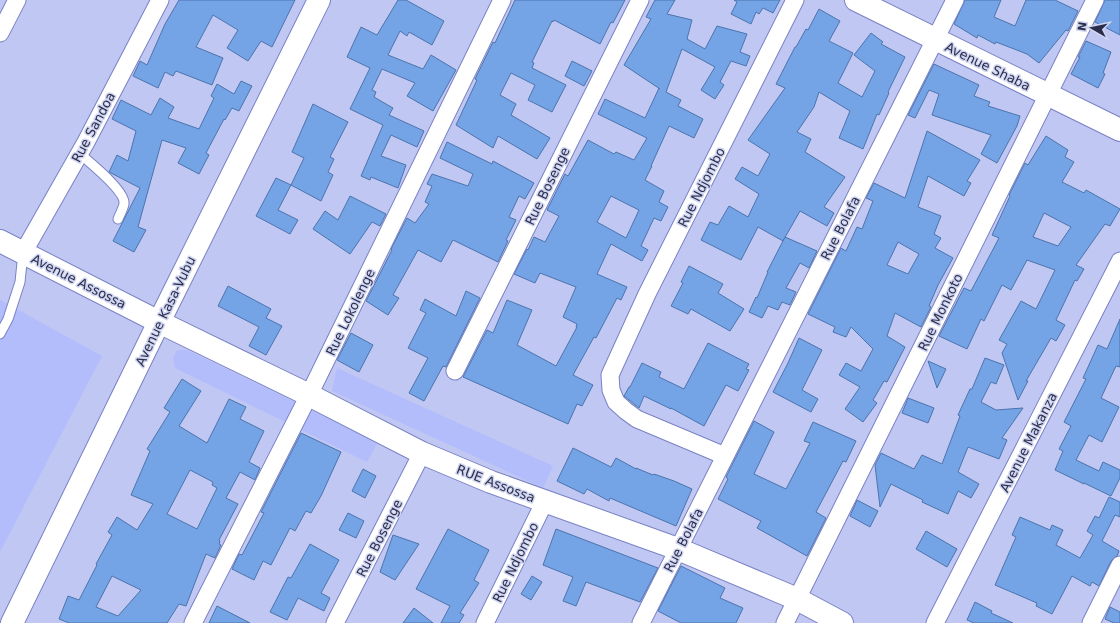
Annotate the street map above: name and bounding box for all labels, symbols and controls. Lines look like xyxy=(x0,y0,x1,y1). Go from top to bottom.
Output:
north arrow xyxy=(1072,8,1112,48)
text: N xyxy=(1075,21,1090,32)
street label: Avenue Shaba xyxy=(943,39,1033,94)
street label: Rue Sandoa xyxy=(69,90,118,165)
street label: Rue Bosenge xyxy=(522,145,573,228)
street label: Rue Ndjombo xyxy=(675,145,728,229)
street label: Rue Bolafa xyxy=(818,194,863,263)
street label: Avenue Assossa xyxy=(29,251,129,312)
street label: Avenue Kasa-Vubu xyxy=(132,254,199,368)
street label: Rue Lokolenge xyxy=(323,266,378,358)
street label: Rue Monkoto xyxy=(915,271,966,353)
street label: Avenue Makanza xyxy=(997,390,1060,495)
street label: RUE Assossa xyxy=(454,462,537,505)
street label: Rue Bosenge xyxy=(353,497,405,579)
street label: Rue Bolafa xyxy=(661,506,706,575)
street label: Rue Ndjombo xyxy=(490,520,541,605)

